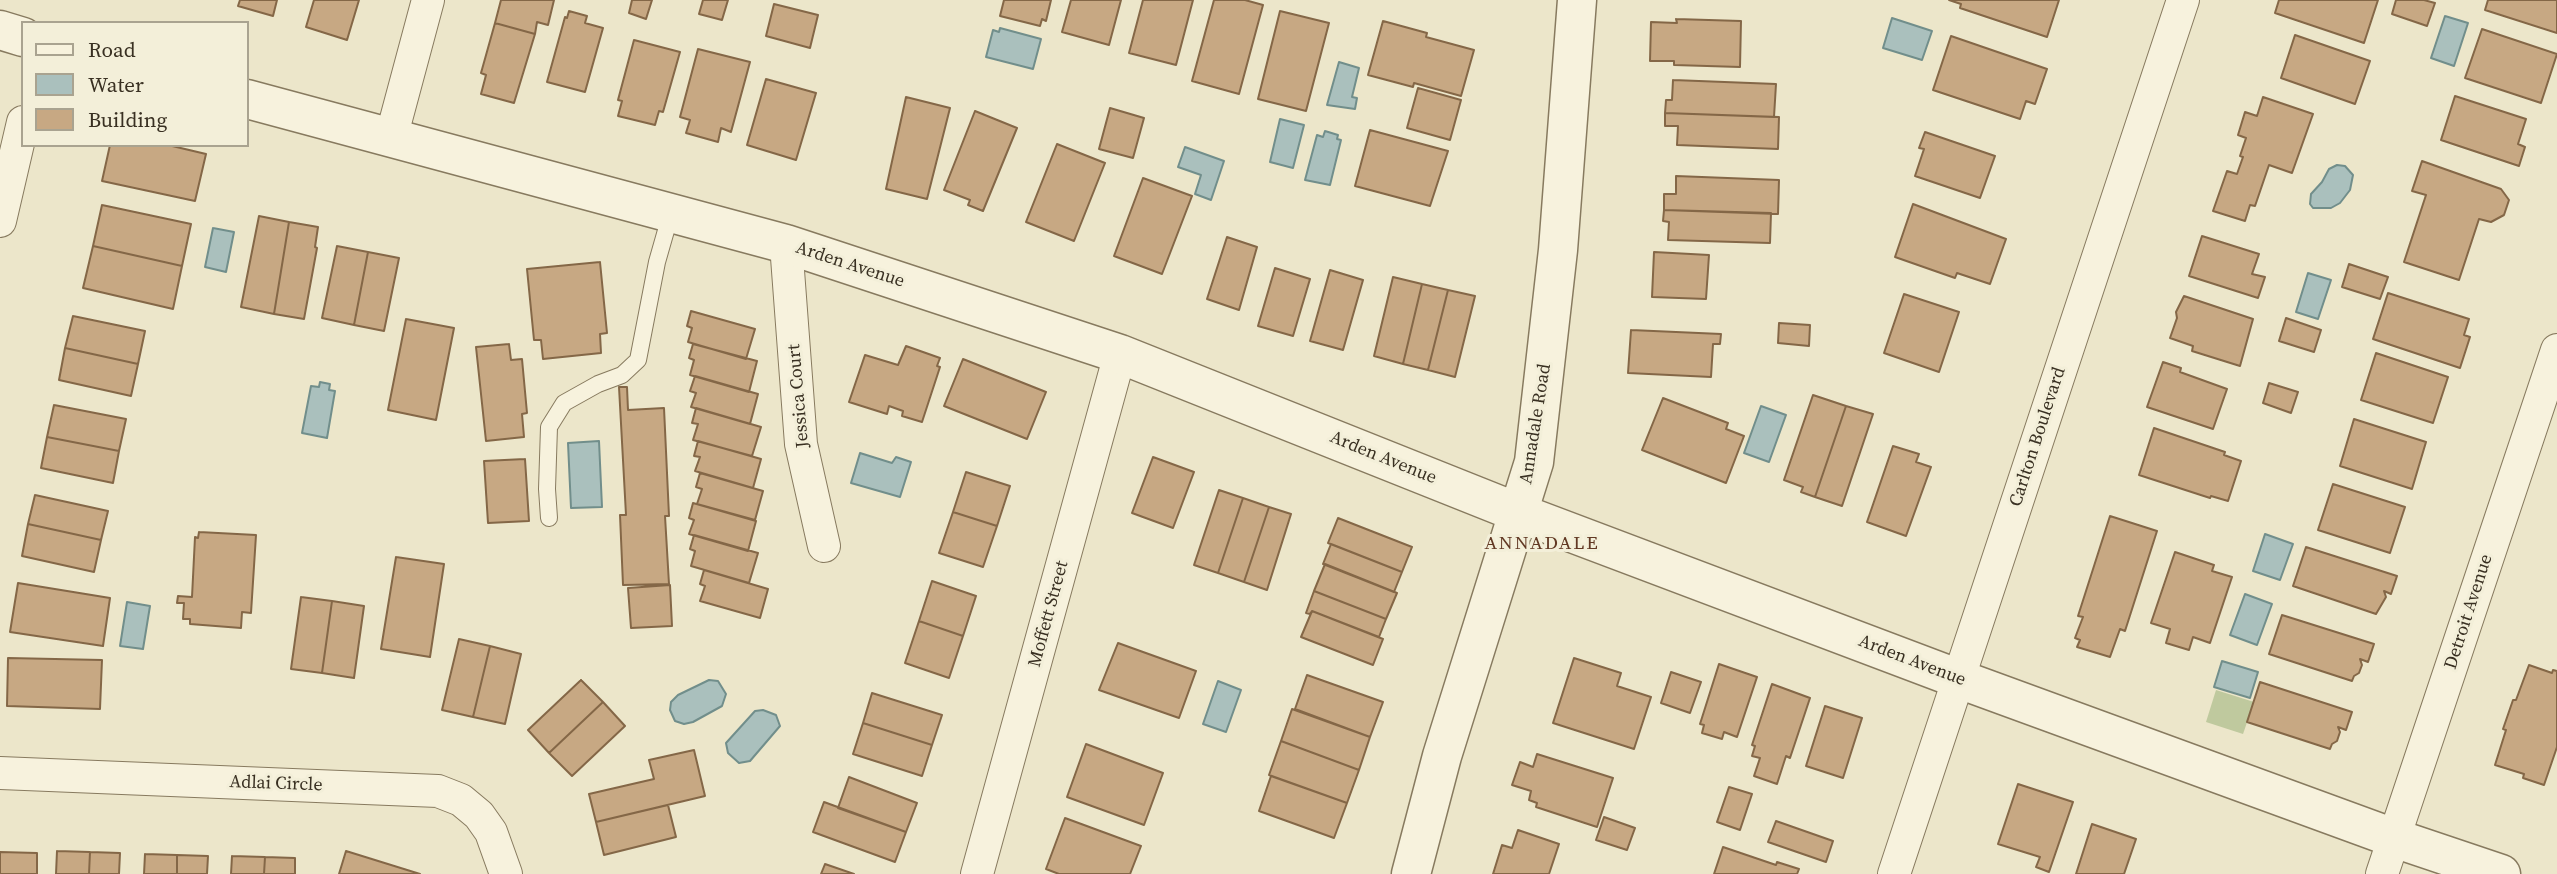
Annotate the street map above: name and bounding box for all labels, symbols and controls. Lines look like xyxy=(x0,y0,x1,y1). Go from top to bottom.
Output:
legend xyxy=(21,21,248,147)
text: Road xyxy=(88,35,136,64)
text: Water xyxy=(88,70,144,99)
text: Building xyxy=(88,105,167,134)
street label: Arden Avenue xyxy=(793,237,907,293)
street label: Jessica Court xyxy=(784,343,814,449)
street label: Annadale Road xyxy=(1516,362,1556,486)
street label: Carlton Boulevard xyxy=(2005,365,2071,509)
street label: Arden Avenue xyxy=(1327,427,1439,489)
district label: ANNADALE xyxy=(1485,533,1599,555)
street label: Detroit Avenue xyxy=(2440,552,2498,672)
street label: Moffett Street xyxy=(1024,559,1074,669)
street label: Arden Avenue xyxy=(1855,631,1969,691)
street label: Adlai Circle xyxy=(229,772,323,796)

